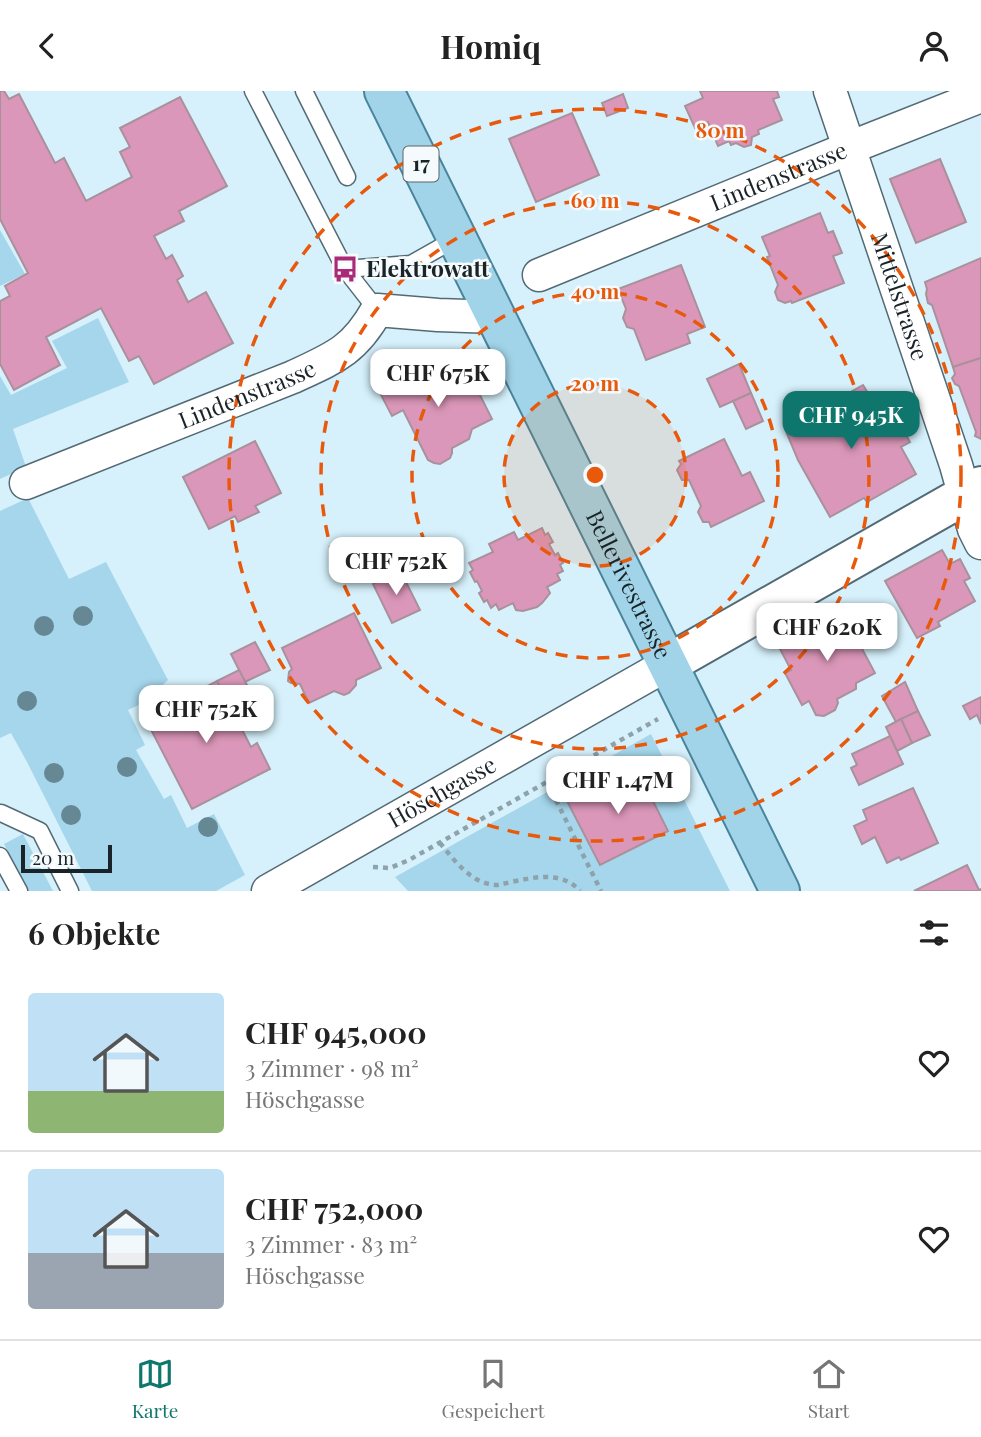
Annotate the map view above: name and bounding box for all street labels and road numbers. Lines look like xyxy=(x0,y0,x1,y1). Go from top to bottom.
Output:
street label: Lindenstrasse xyxy=(705,134,851,217)
road number: 17 xyxy=(404,147,438,181)
street label: Mittelstrasse xyxy=(865,228,937,364)
street label: Lindenstrasse xyxy=(173,352,320,435)
street label: Bellerivestrasse xyxy=(580,504,680,664)
street label: Höschgasse xyxy=(381,748,501,834)

